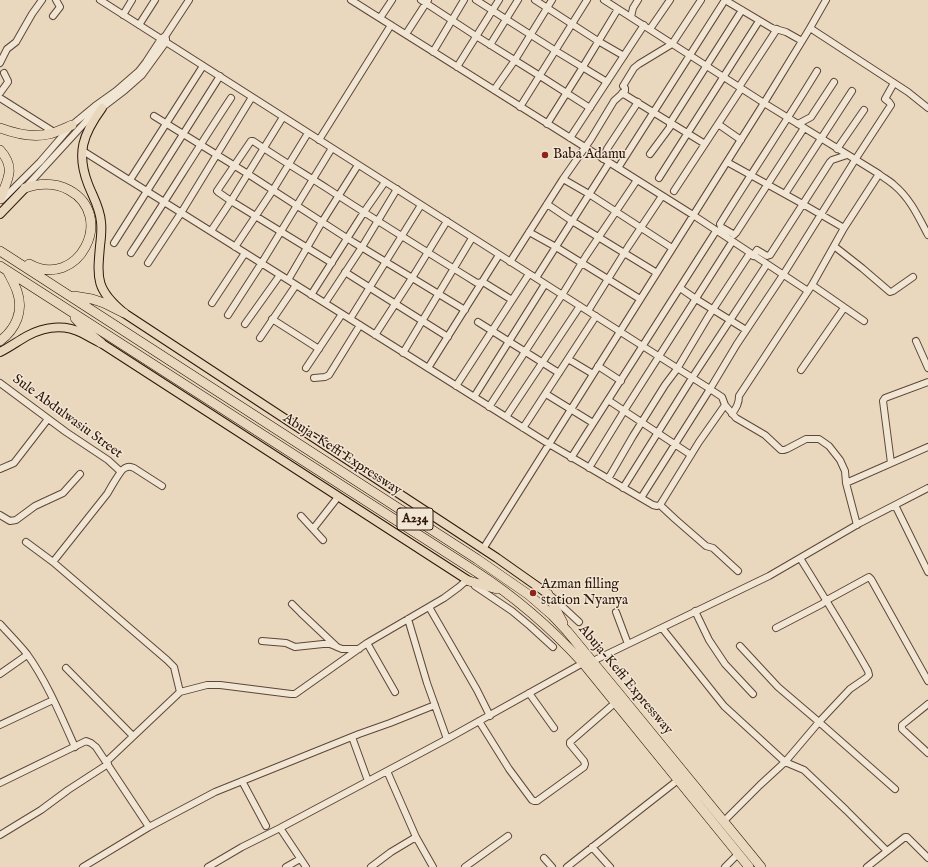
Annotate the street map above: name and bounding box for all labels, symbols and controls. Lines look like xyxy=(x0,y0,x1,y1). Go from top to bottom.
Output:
place label: Baba Adamu xyxy=(553,147,626,163)
marker: Baba Adamu xyxy=(540,150,550,160)
street label: Sule Abdulwasiu Street xyxy=(9,371,125,463)
street label: Abuja-Keffi Expressway xyxy=(280,410,404,500)
road number: A234 xyxy=(397,508,433,530)
place label: Azman filling station Nyanya xyxy=(541,577,628,610)
marker: Azman filling station Nyanya xyxy=(528,588,538,598)
street label: Abuja-Keffi Expressway xyxy=(574,622,676,738)

